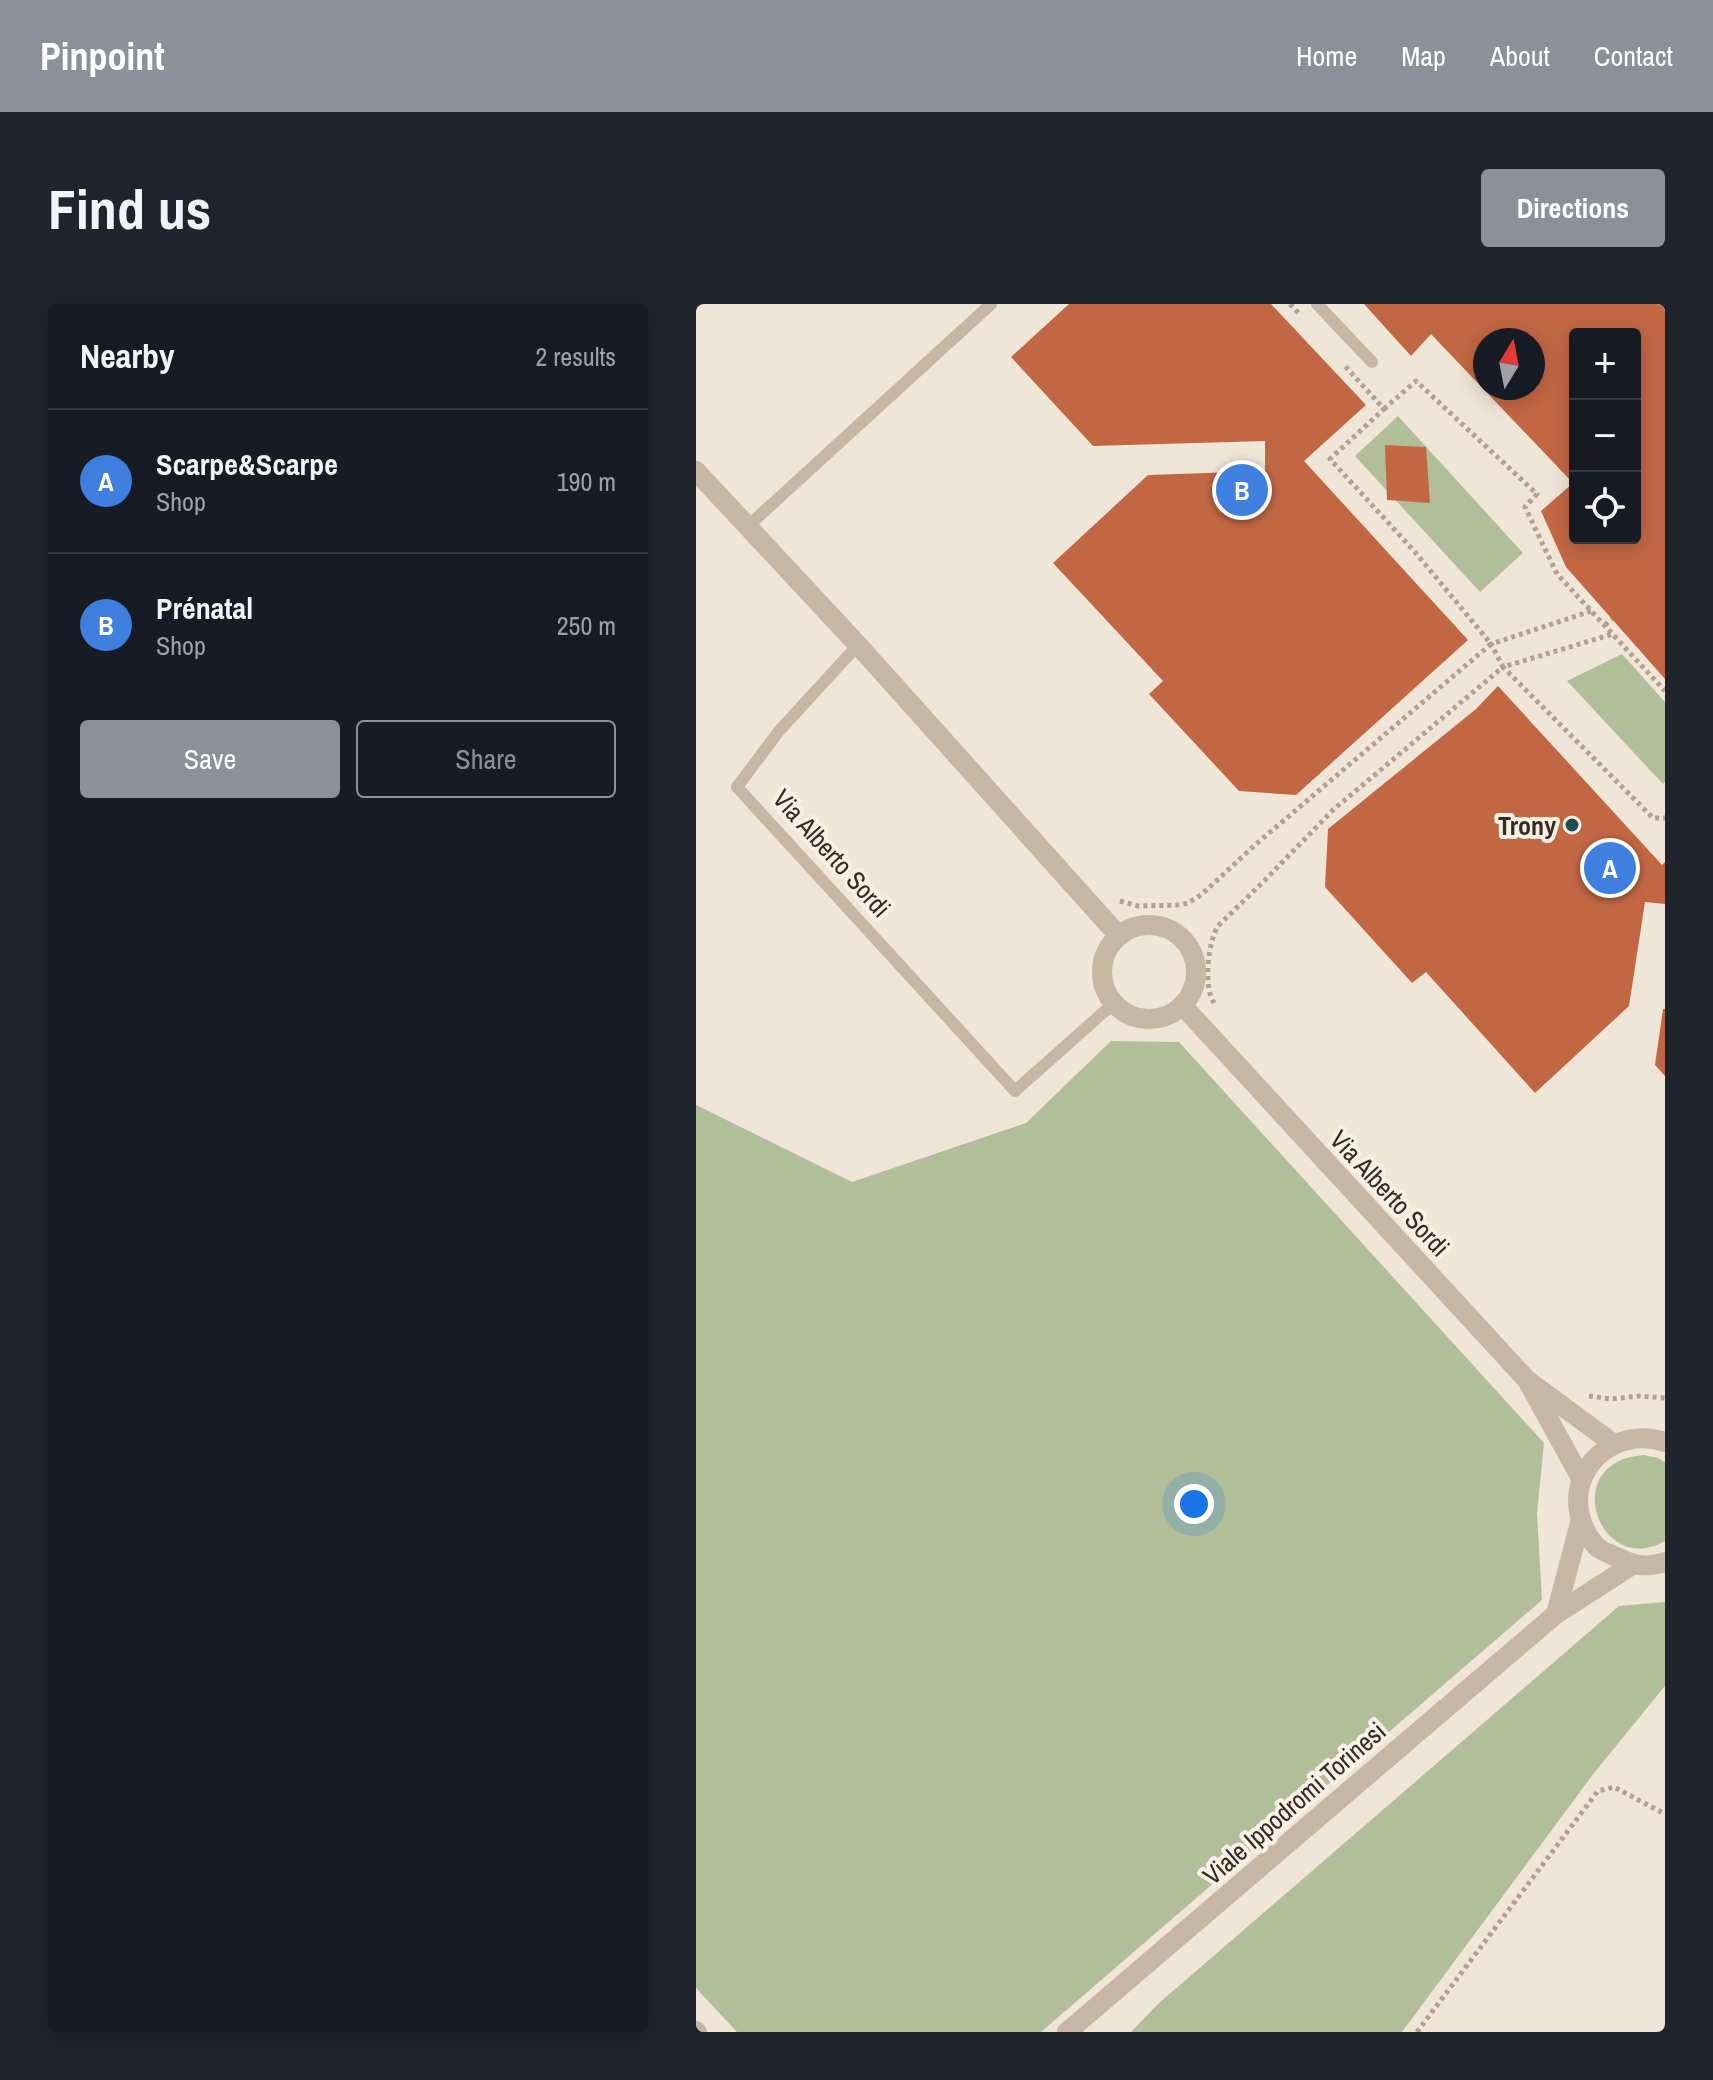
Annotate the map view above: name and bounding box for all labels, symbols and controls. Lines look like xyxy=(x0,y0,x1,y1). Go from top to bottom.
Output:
text: Pinpoint xyxy=(40,31,165,82)
text: Home xyxy=(1296,37,1357,75)
text: Map xyxy=(1401,37,1446,75)
text: About xyxy=(1490,37,1550,75)
text: Contact xyxy=(1594,37,1673,75)
button: Directions xyxy=(1481,169,1665,247)
text: Find us xyxy=(48,171,211,246)
north arrow xyxy=(1473,328,1545,400)
map controls xyxy=(1569,328,1641,544)
button: + xyxy=(1569,328,1641,400)
text: Nearby xyxy=(80,333,175,379)
text: 2 results xyxy=(535,339,616,374)
button: − xyxy=(1569,400,1641,472)
text: Scarpe&Scarpe xyxy=(156,444,338,484)
pin: B xyxy=(1216,460,1268,520)
text: A xyxy=(98,464,114,499)
text: 190 m xyxy=(557,464,616,499)
button: locate xyxy=(1569,472,1641,544)
text: Shop xyxy=(156,484,206,519)
text: Prénatal xyxy=(156,588,253,628)
text: B xyxy=(98,608,114,643)
text: 250 m xyxy=(557,608,616,643)
text: Shop xyxy=(156,628,206,663)
button: Save xyxy=(80,720,340,798)
button: Share xyxy=(356,720,616,798)
street label: Via Alberto Sordi xyxy=(765,782,899,924)
place label: Trony xyxy=(1498,808,1556,843)
marker: Trony xyxy=(1563,816,1581,834)
pin: A xyxy=(1584,838,1636,898)
street label: Via Alberto Sordi xyxy=(1322,1122,1458,1264)
your location xyxy=(1174,1484,1214,1524)
street label: Viale Ippodromi Torinesi xyxy=(1195,1714,1393,1892)

